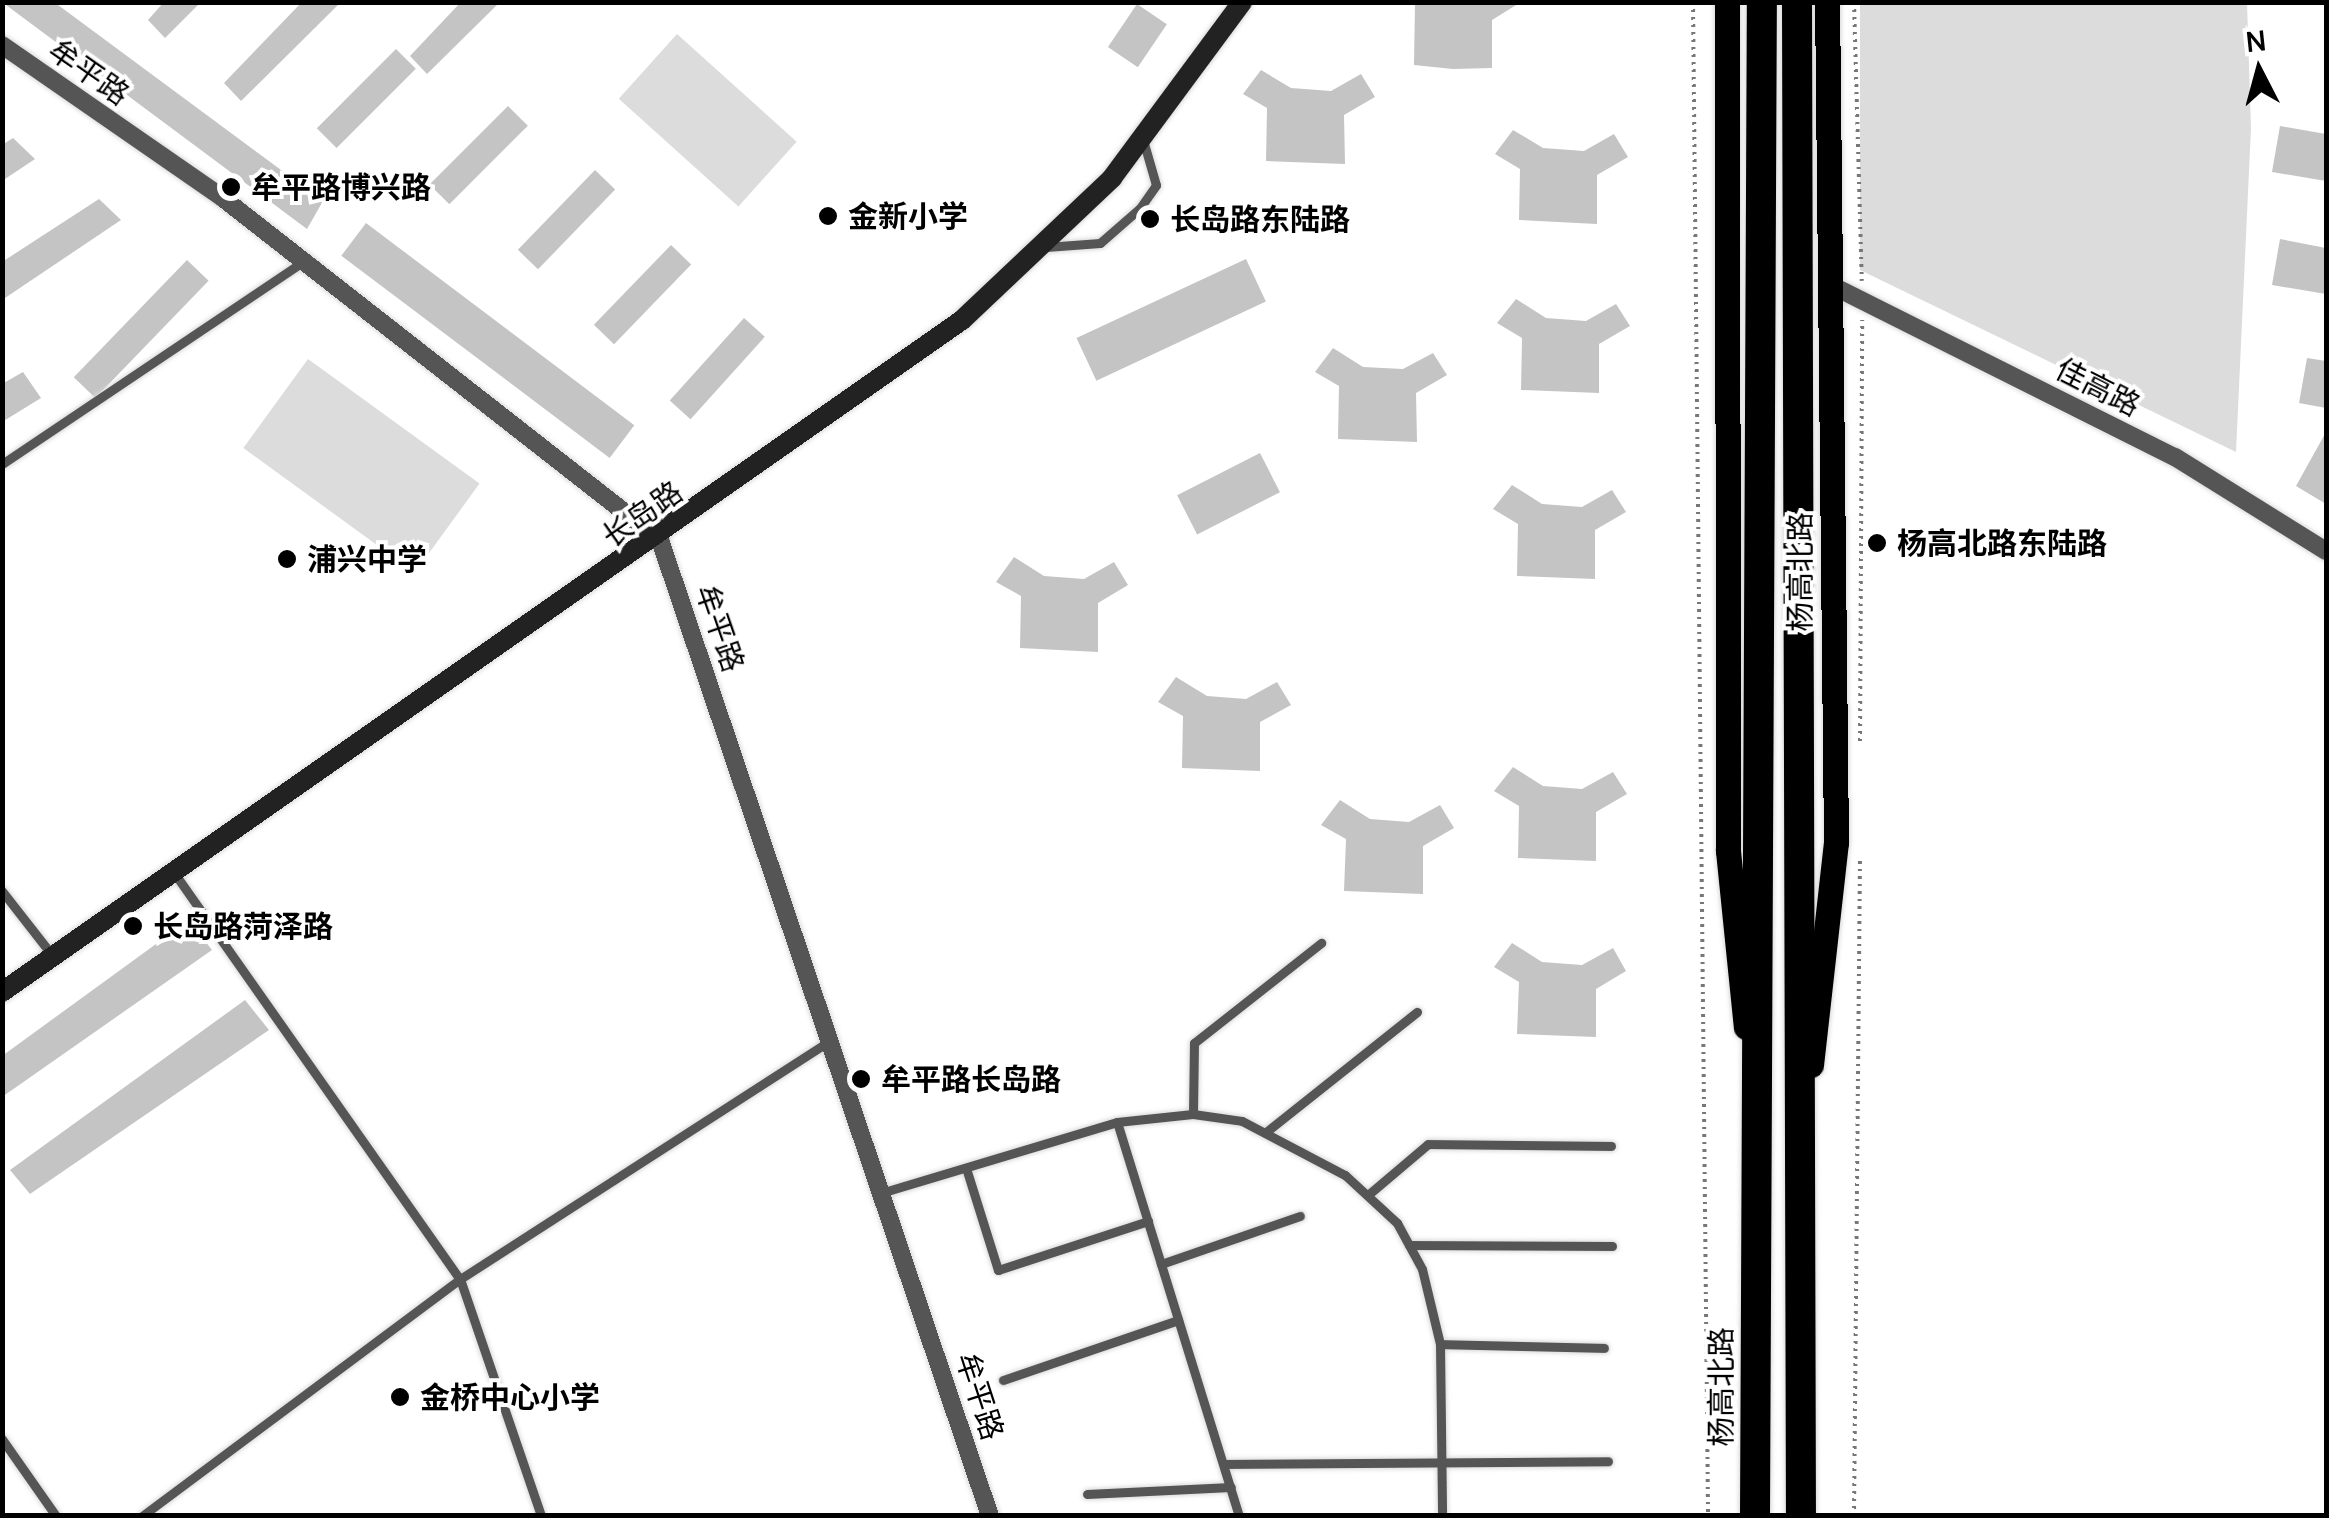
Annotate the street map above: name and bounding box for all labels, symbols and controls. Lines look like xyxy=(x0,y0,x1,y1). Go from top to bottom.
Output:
north arrow xyxy=(2209,20,2309,120)
text: N xyxy=(2244,20,2268,60)
street label: 牟平路 xyxy=(42,31,136,113)
place label: 牟平路博兴路 xyxy=(251,169,431,205)
marker: 牟平路博兴路 xyxy=(220,176,242,198)
place label: 金新小学 xyxy=(848,198,968,234)
place label: 长岛路东陆路 xyxy=(1170,201,1350,237)
marker: 金新小学 xyxy=(817,205,839,227)
marker: 长岛路东陆路 xyxy=(1139,208,1161,230)
street label: 佳高路 xyxy=(2050,351,2146,423)
street label: 长岛路 xyxy=(595,473,689,555)
street label: 杨高北路 xyxy=(1782,512,1818,632)
place label: 杨高北路东陆路 xyxy=(1897,525,2107,561)
marker: 杨高北路东陆路 xyxy=(1866,532,1888,554)
place label: 浦兴中学 xyxy=(307,541,427,577)
marker: 浦兴中学 xyxy=(276,548,298,570)
street label: 牟平路 xyxy=(688,580,752,676)
place label: 长岛路菏泽路 xyxy=(153,908,333,944)
marker: 长岛路菏泽路 xyxy=(122,915,144,937)
place label: 牟平路长岛路 xyxy=(881,1061,1061,1097)
marker: 牟平路长岛路 xyxy=(850,1068,872,1090)
street label: 杨高北路 xyxy=(1703,1327,1739,1447)
street label: 牟平路 xyxy=(949,1348,1011,1444)
place label: 金桥中心小学 xyxy=(420,1379,600,1415)
marker: 金桥中心小学 xyxy=(389,1386,411,1408)

